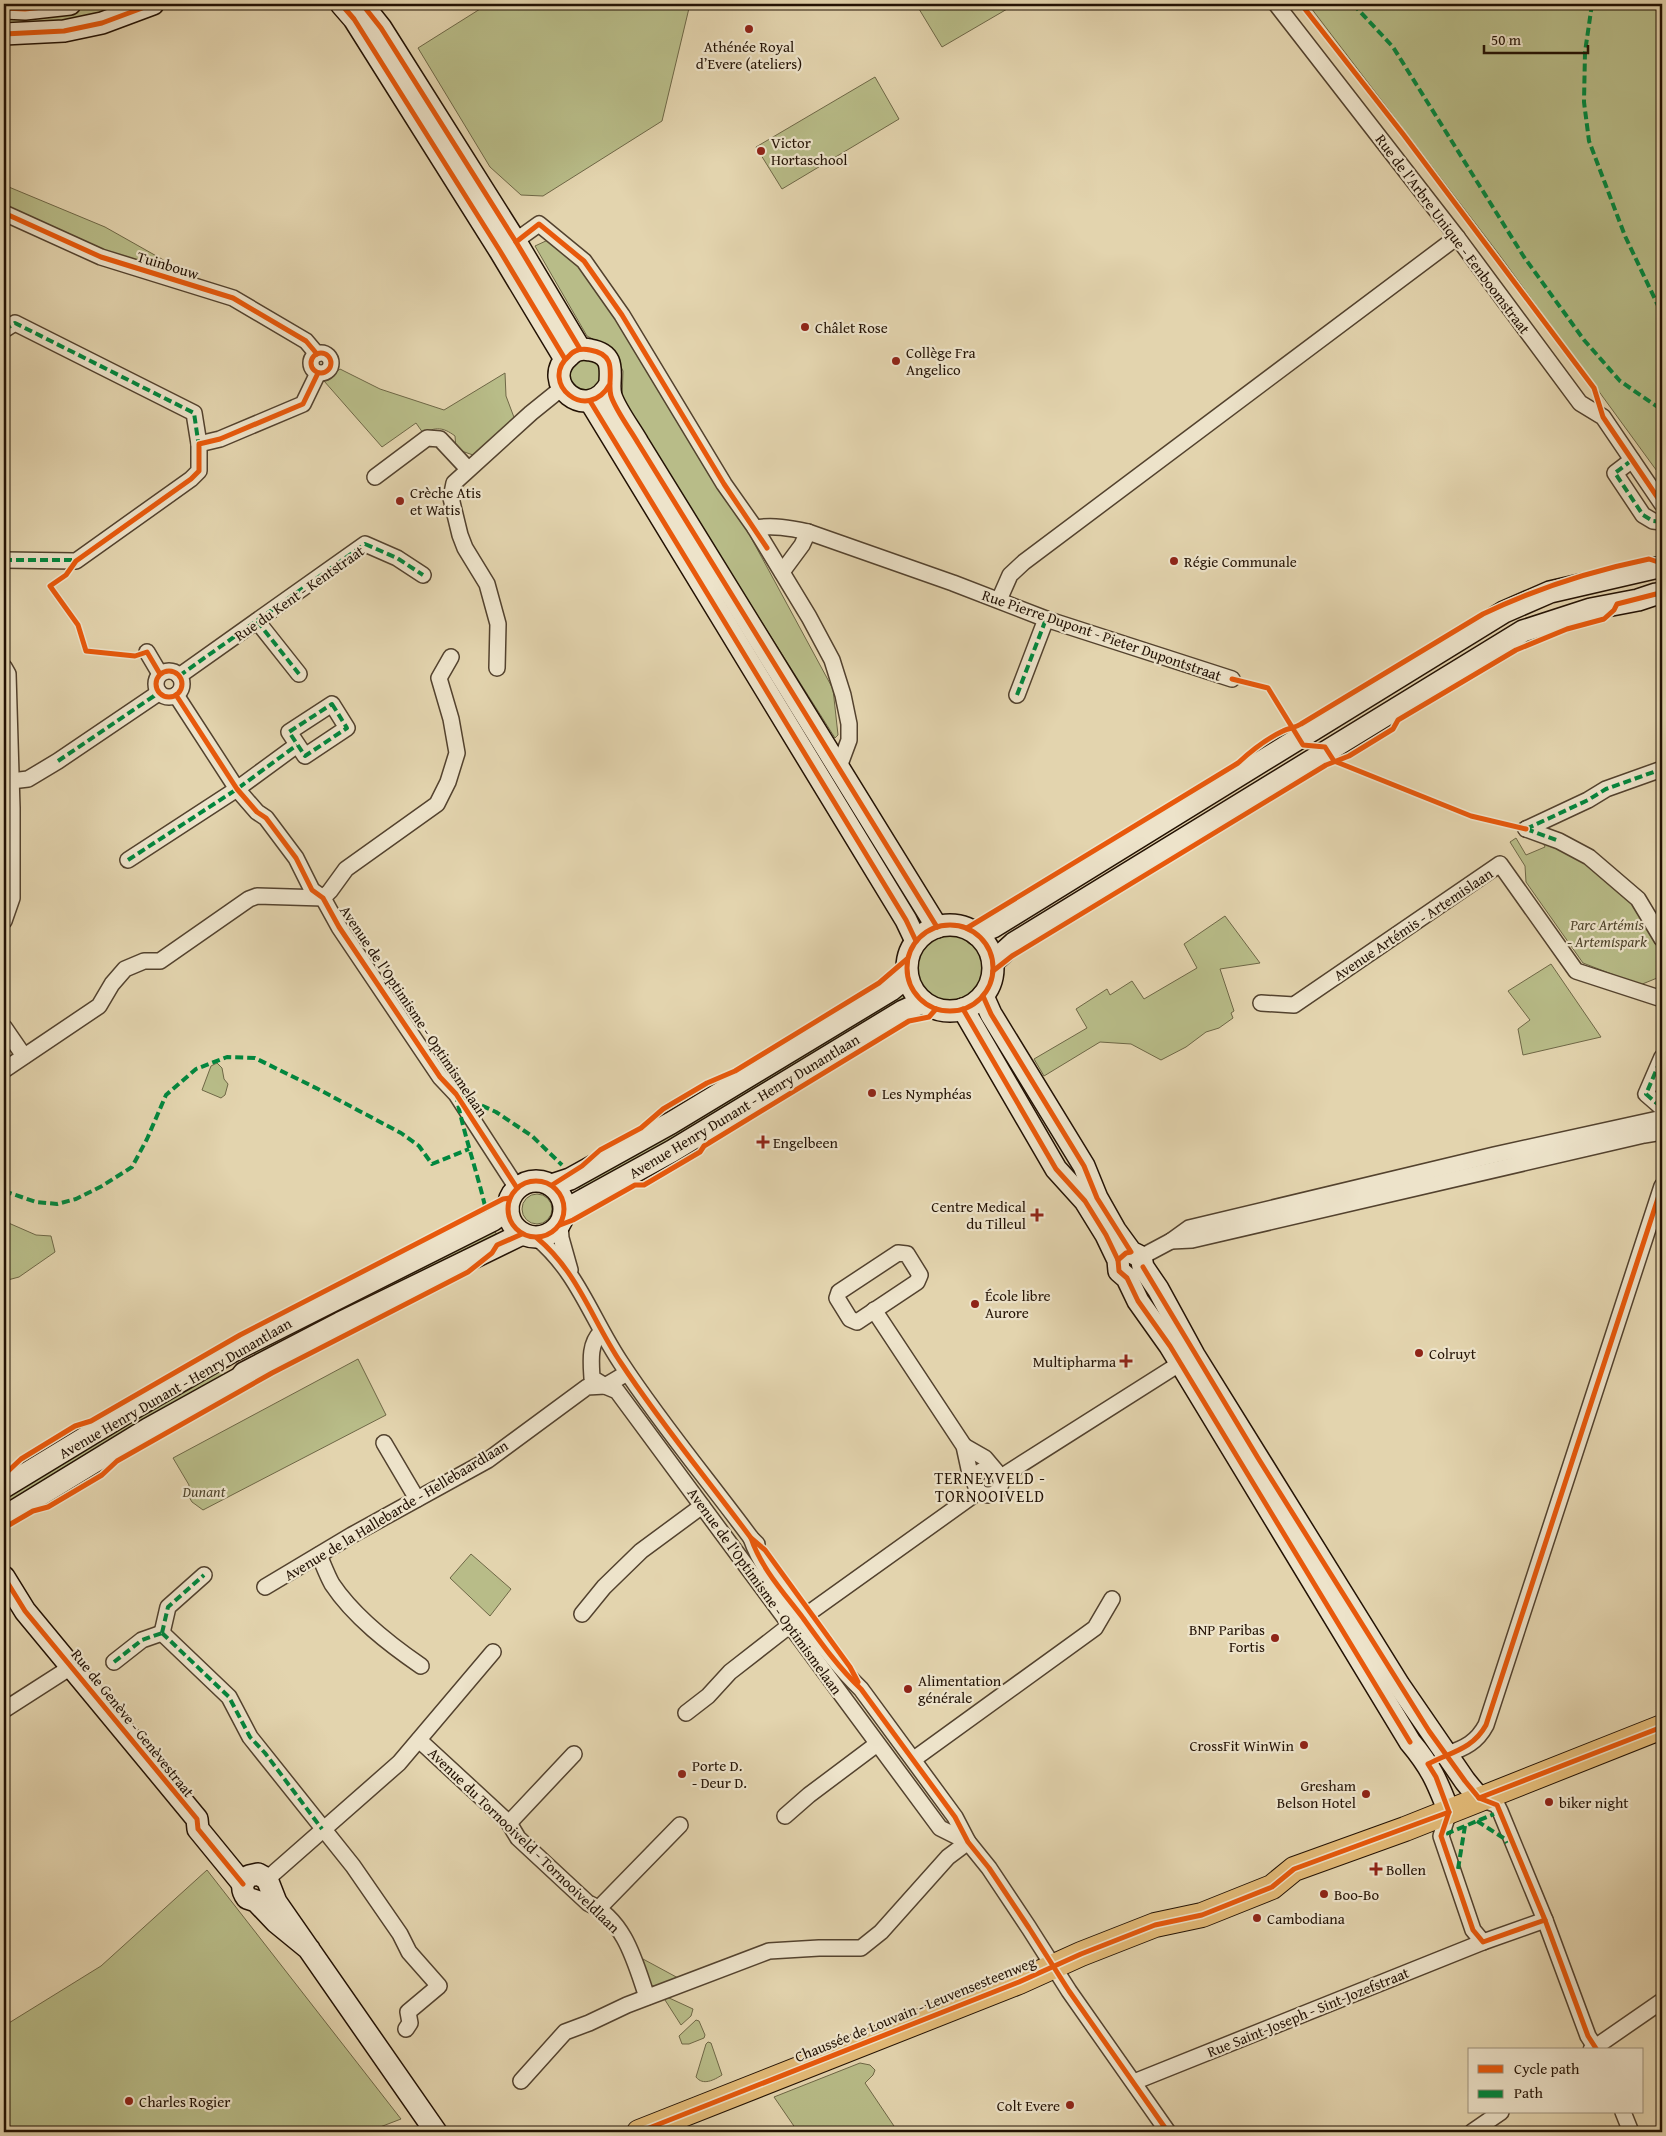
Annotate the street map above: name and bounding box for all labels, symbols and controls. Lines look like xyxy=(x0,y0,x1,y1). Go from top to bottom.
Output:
scale bar xyxy=(1484,22,1587,54)
marker: Athénée Royal d’Evere (ateliers) xyxy=(743,23,755,35)
text: 50 m xyxy=(1491,29,1522,50)
place label: Athénée Royal d’Evere (ateliers) xyxy=(696,36,802,74)
street label: Rue de l'Arbre Unique - Eenboomstraat xyxy=(1371,130,1536,339)
place label: Victor Hortaschool xyxy=(771,132,848,170)
marker: Victor Hortaschool xyxy=(755,145,767,157)
street label: Tuinbouw xyxy=(135,246,202,284)
place label: Châlet Rose xyxy=(815,317,888,338)
marker: Châlet Rose xyxy=(799,321,811,333)
place label: Collège Fra Angelico xyxy=(906,342,976,380)
marker: Collège Fra Angelico xyxy=(890,355,902,367)
place label: Crèche Atis et Watis xyxy=(410,482,481,520)
marker: Crèche Atis et Watis xyxy=(394,495,406,507)
street label: Rue du Kent - Kentstraat xyxy=(230,540,369,646)
place label: Régie Communale xyxy=(1184,551,1297,572)
marker: Régie Communale xyxy=(1168,555,1180,567)
street label: Rue Pierre Dupont - Pieter Dupontstraat xyxy=(979,584,1225,686)
street label: Avenue Artémis - Artemislaan xyxy=(1329,862,1497,985)
street label: Avenue de l'Optimisme - Optimismelaan xyxy=(335,901,493,1121)
park label: Parc Artémis - Artemispark xyxy=(1567,914,1647,952)
street label: Avenue Henry Dunant - Henry Dunantlaan xyxy=(625,1028,864,1183)
place label: Les Nymphéas xyxy=(882,1083,972,1104)
marker: Les Nymphéas xyxy=(866,1087,878,1099)
place label: Engelbeen xyxy=(773,1132,839,1153)
marker: Engelbeen xyxy=(757,1136,769,1148)
place label: Centre Medical du Tilleul xyxy=(931,1196,1026,1234)
marker: Centre Medical du Tilleul xyxy=(1030,1208,1044,1222)
place label: École libre Aurore xyxy=(985,1285,1051,1323)
marker: École libre Aurore xyxy=(969,1298,981,1310)
street label: Avenue Henry Dunant - Henry Dunantlaan xyxy=(55,1312,296,1463)
place label: Colruyt xyxy=(1429,1343,1477,1364)
marker: Colruyt xyxy=(1413,1347,1425,1359)
place label: Multipharma xyxy=(1033,1351,1116,1372)
marker: Multipharma xyxy=(1120,1355,1132,1367)
street label: Avenue de la Hallebarde - Hellebaardlaan xyxy=(280,1434,512,1585)
district label: TERNEYVELD - TORNOOIVELD xyxy=(934,1466,1046,1508)
park label: Dunant xyxy=(182,1481,226,1502)
street label: Avenue de l'Optimisme - Optimismelaan xyxy=(683,1483,848,1699)
place label: BNP Paribas Fortis xyxy=(1189,1619,1265,1657)
marker: BNP Paribas Fortis xyxy=(1269,1632,1281,1644)
street label: Rue de Genève - Genèvestraat xyxy=(67,1645,200,1802)
place label: Alimentation générale xyxy=(918,1670,1002,1708)
marker: Alimentation générale xyxy=(902,1683,914,1695)
place label: CrossFit WinWin xyxy=(1189,1735,1295,1756)
marker: CrossFit WinWin xyxy=(1298,1739,1310,1751)
street label: Avenue du Tornooiveld - Tornooiveldlaan xyxy=(423,1742,625,1938)
place label: Porte D. - Deur D. xyxy=(692,1755,747,1793)
marker: Porte D. - Deur D. xyxy=(676,1768,688,1780)
place label: Gresham Belson Hotel xyxy=(1277,1775,1357,1813)
marker: Gresham Belson Hotel xyxy=(1360,1788,1372,1800)
place label: biker night xyxy=(1559,1792,1629,1813)
marker: biker night xyxy=(1543,1796,1555,1808)
place label: Bollen xyxy=(1386,1859,1427,1880)
marker: Bollen xyxy=(1370,1863,1382,1875)
place label: Boo-Bo xyxy=(1334,1884,1379,1905)
marker: Boo-Bo xyxy=(1318,1888,1330,1900)
place label: Cambodiana xyxy=(1267,1908,1345,1929)
marker: Cambodiana xyxy=(1251,1912,1263,1924)
street label: Chaussée de Louvain - Leuvensesteenweg xyxy=(792,1951,1039,2067)
street label: Rue Saint-Joseph - Sint-Jozefstraat xyxy=(1204,1962,1413,2062)
legend xyxy=(1468,2048,1644,2114)
text: Cycle path xyxy=(1514,2058,1580,2079)
text: Path xyxy=(1514,2082,1543,2103)
place label: Charles Rogier xyxy=(139,2091,231,2112)
marker: Charles Rogier xyxy=(123,2095,135,2107)
place label: Colt Evere xyxy=(997,2095,1060,2116)
marker: Colt Evere xyxy=(1064,2099,1076,2111)

